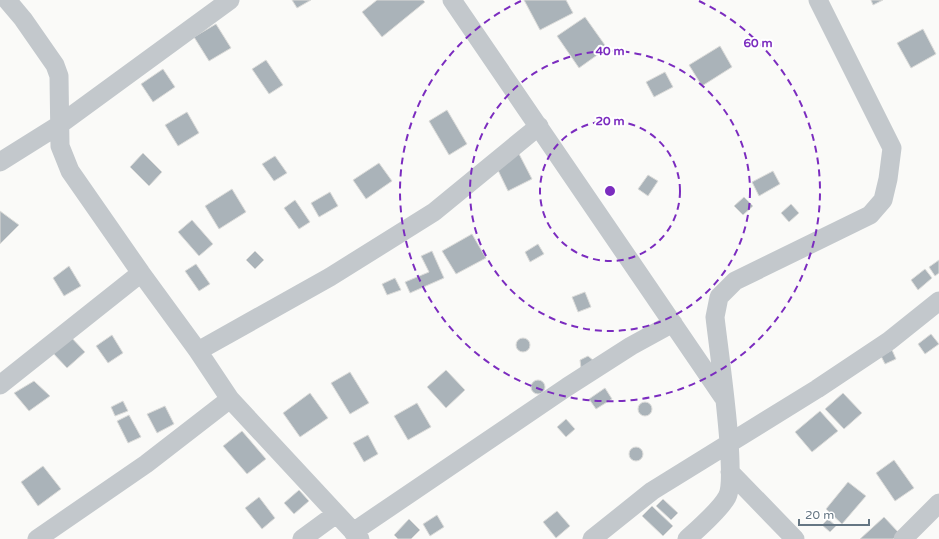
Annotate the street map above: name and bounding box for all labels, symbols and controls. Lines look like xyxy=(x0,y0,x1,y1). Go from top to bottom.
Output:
text: 60 m xyxy=(743,36,773,50)
text: 40 m xyxy=(595,44,625,58)
text: 20 m xyxy=(595,114,625,128)
centre of rings xyxy=(603,184,617,198)
scale bar xyxy=(799,501,869,527)
text: 20 m xyxy=(805,508,834,522)

